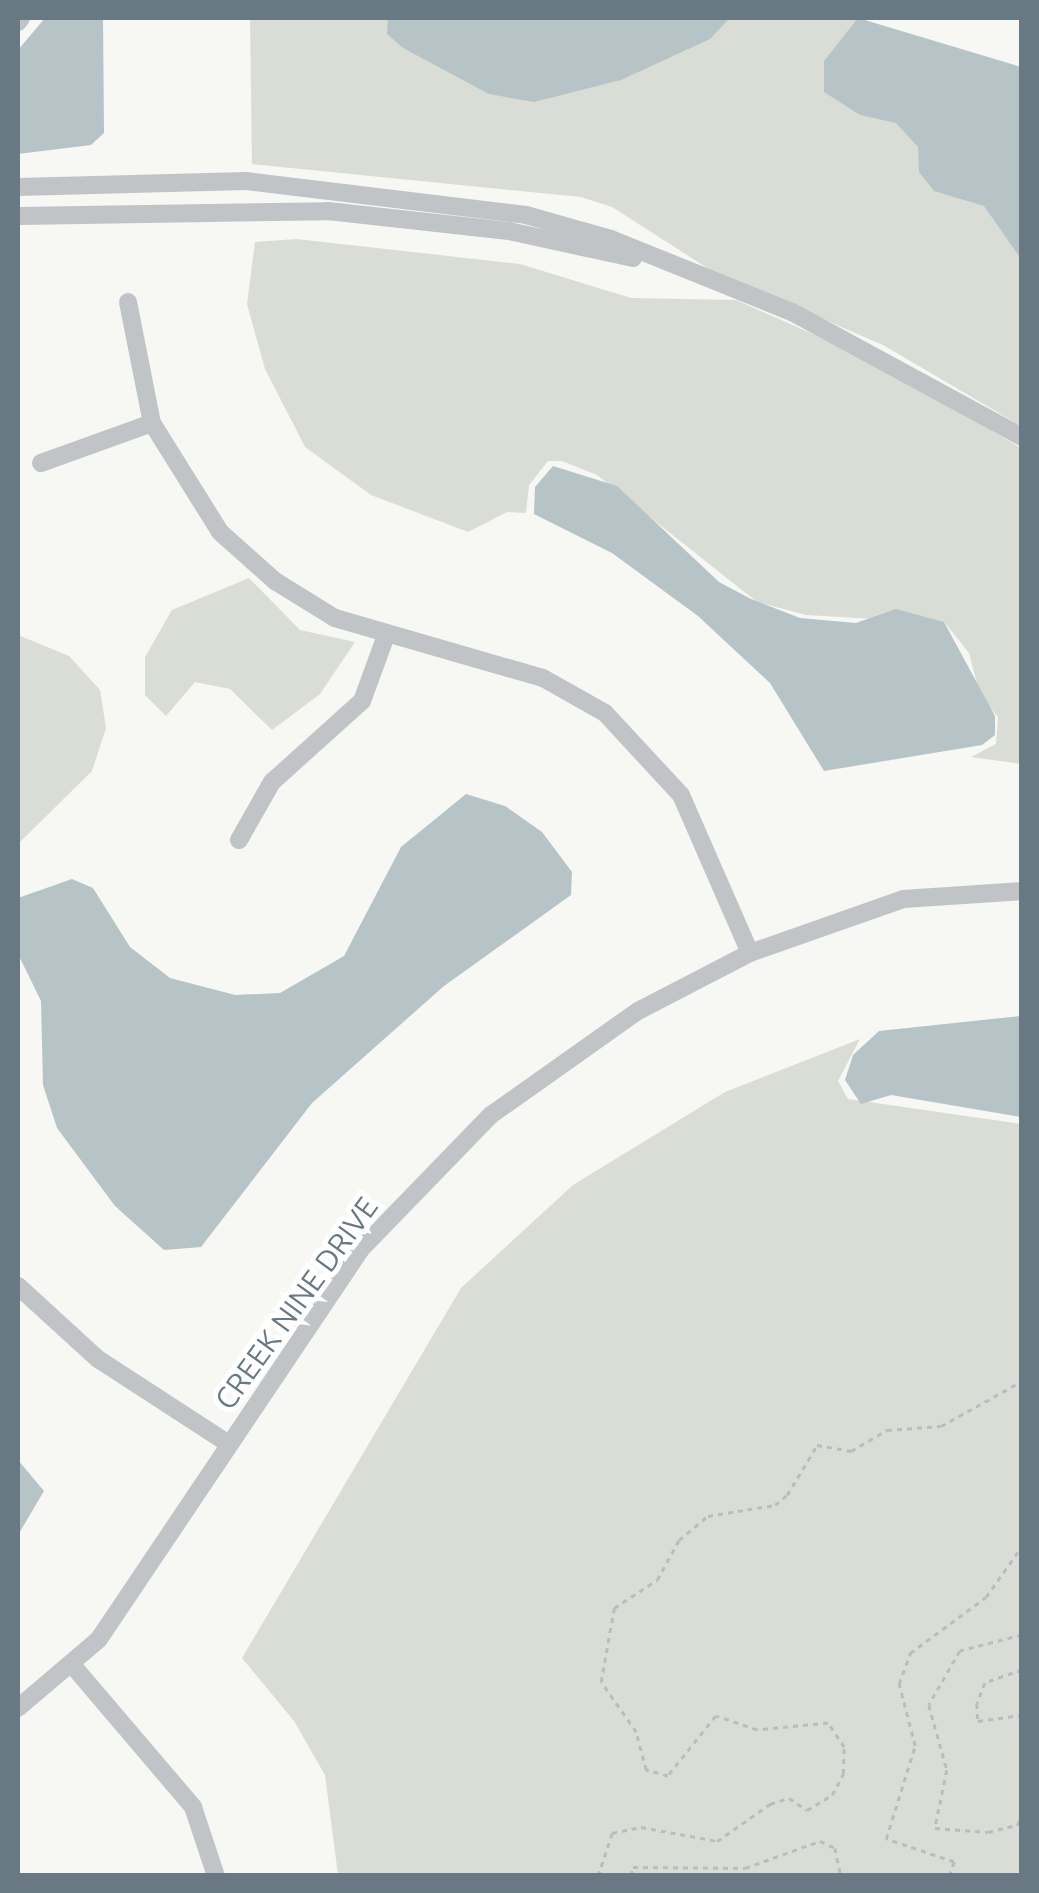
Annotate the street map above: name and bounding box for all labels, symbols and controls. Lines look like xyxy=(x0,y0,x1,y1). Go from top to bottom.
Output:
street label: CREEK NINE DRIVE xyxy=(207,1190,385,1416)

